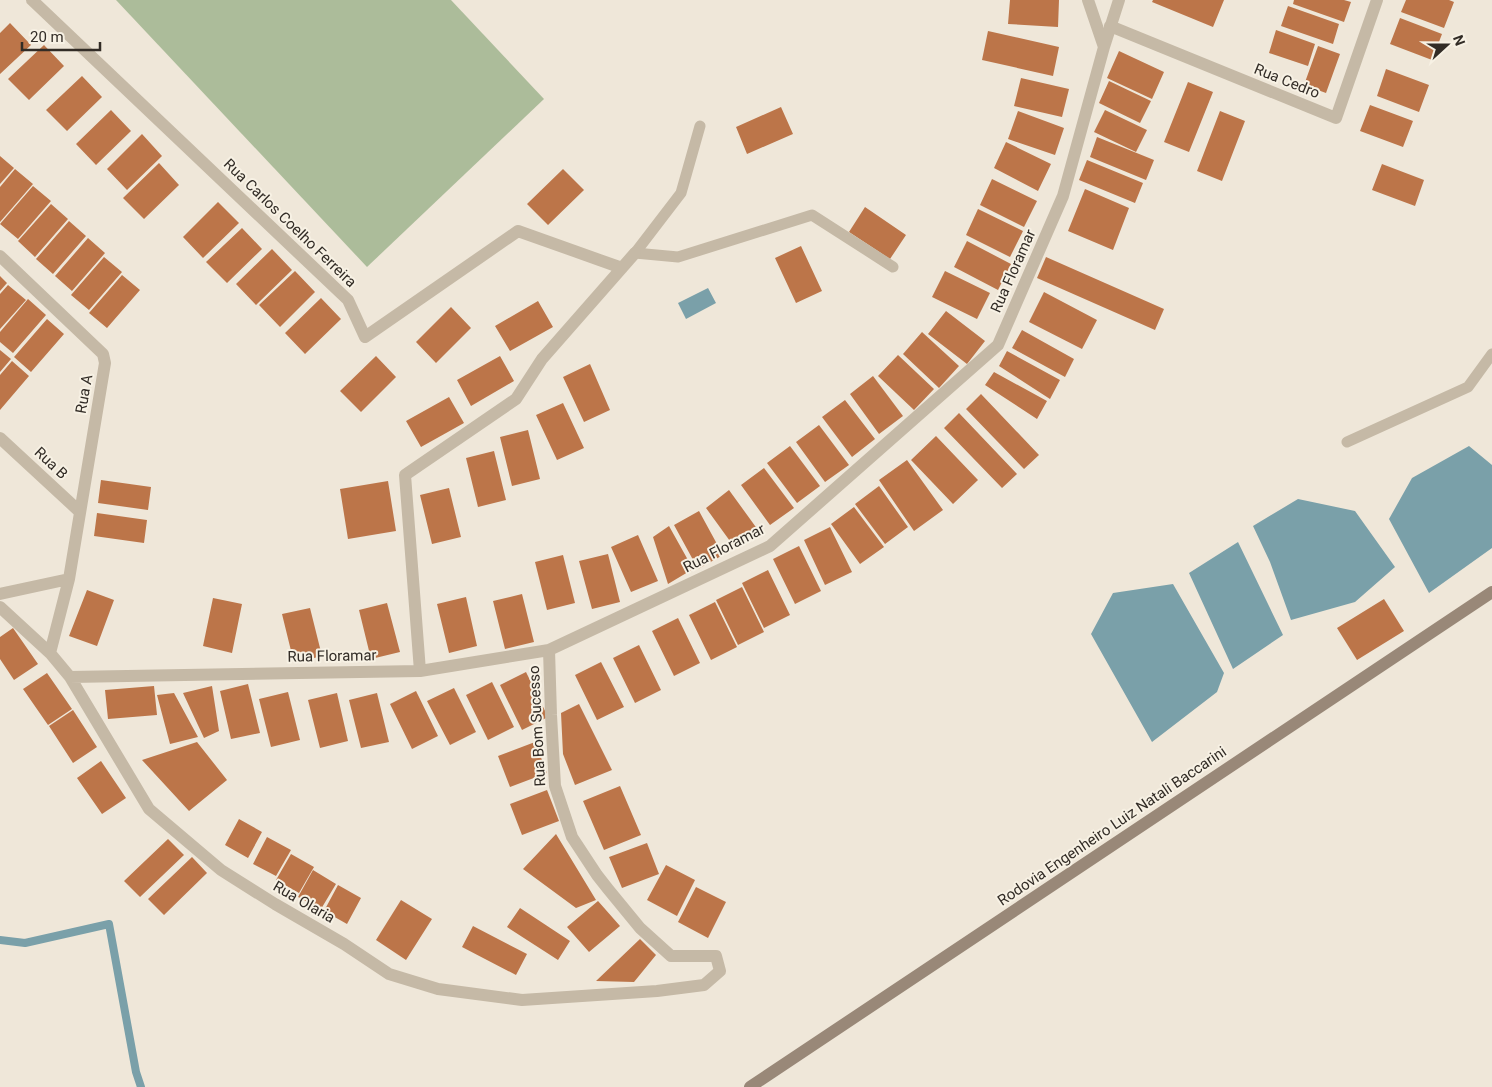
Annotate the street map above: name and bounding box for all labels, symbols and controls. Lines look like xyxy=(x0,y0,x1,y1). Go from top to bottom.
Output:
scale bar xyxy=(22,20,100,52)
north arrow xyxy=(1422,20,1472,70)
text: 20 m xyxy=(30,28,64,46)
text: N xyxy=(1450,33,1468,48)
street label: Rua Cedro xyxy=(1252,60,1322,102)
street label: Rua Carlos Coelho Ferreira xyxy=(220,155,360,291)
street label: Rua Floramar xyxy=(987,227,1039,315)
street label: Rua A xyxy=(72,373,96,415)
street label: Rua B xyxy=(31,443,71,483)
street label: Rua Floramar xyxy=(680,520,768,576)
street label: Rua Floramar xyxy=(287,646,377,666)
street label: Rua Bom Sucesso xyxy=(525,665,549,787)
street label: Rodovia Engenheiro Luiz Natali Baccarini xyxy=(994,743,1230,909)
street label: Rua Olaria xyxy=(270,877,338,927)

